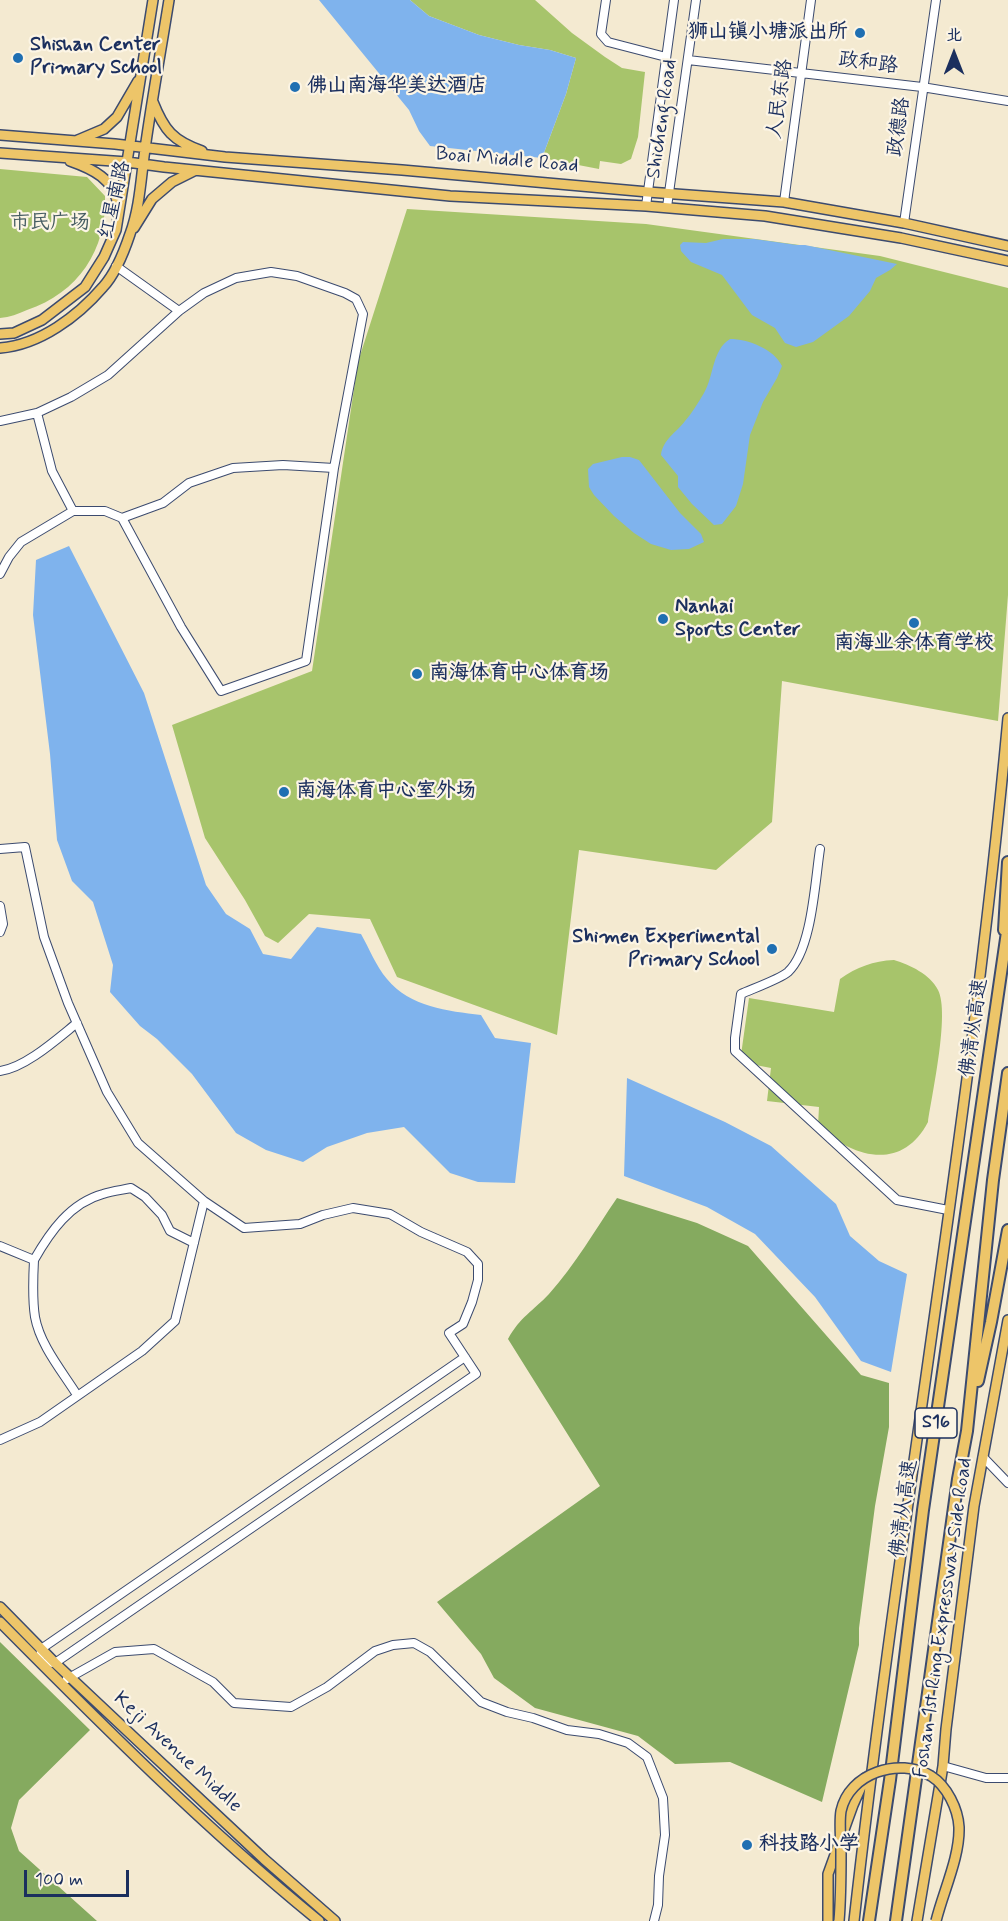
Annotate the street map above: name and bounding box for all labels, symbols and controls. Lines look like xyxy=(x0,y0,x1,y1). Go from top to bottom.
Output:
place label: 狮山镇小塘派出所 xyxy=(688,21,848,45)
north arrow xyxy=(924,24,984,84)
text: 北 xyxy=(946,25,962,46)
marker: 狮山镇小塘派出所 xyxy=(853,26,867,40)
place label: Shishan Center Primary School xyxy=(30,34,162,81)
street label: 政和路 xyxy=(837,48,899,80)
marker: Shishan Center Primary School xyxy=(11,51,25,65)
street label: Shicheng Road xyxy=(643,58,683,180)
street label: 人民东路 xyxy=(764,58,798,140)
place label: 佛山南海华美达酒店 xyxy=(307,75,487,99)
marker: 佛山南海华美达酒店 xyxy=(288,80,302,94)
street label: 政德路 xyxy=(884,96,916,158)
street label: Boai Middle Road xyxy=(434,143,580,179)
street label: 红星南路 xyxy=(95,158,137,242)
park label: 市民广场 xyxy=(10,212,90,236)
place label: Nanhai Sports Center xyxy=(675,596,800,643)
marker: Nanhai Sports Center xyxy=(656,612,670,626)
marker: 南海业余体育学校 xyxy=(907,616,921,630)
place label: 南海业余体育学校 xyxy=(834,632,994,656)
place label: 南海体育中心体育场 xyxy=(429,662,609,686)
marker: 南海体育中心体育场 xyxy=(410,667,424,681)
place label: 南海体育中心室外场 xyxy=(296,780,476,804)
marker: 南海体育中心室外场 xyxy=(277,785,291,799)
place label: Shimen Experimental Primary School xyxy=(572,926,760,973)
marker: Shimen Experimental Primary School xyxy=(765,942,779,956)
street label: 佛清从高速 xyxy=(956,977,994,1079)
road number: S16 xyxy=(915,1408,957,1438)
street label: Foshan 1st Ring Expressway Side Road xyxy=(910,1456,978,1780)
street label: 佛清从高速 xyxy=(886,1458,924,1560)
street label: Keji Avenue Middle xyxy=(108,1687,246,1819)
place label: 科技路小学 xyxy=(759,1833,859,1857)
marker: 科技路小学 xyxy=(740,1838,754,1852)
scale bar xyxy=(27,1858,132,1896)
text: 100 m xyxy=(35,1868,83,1892)

